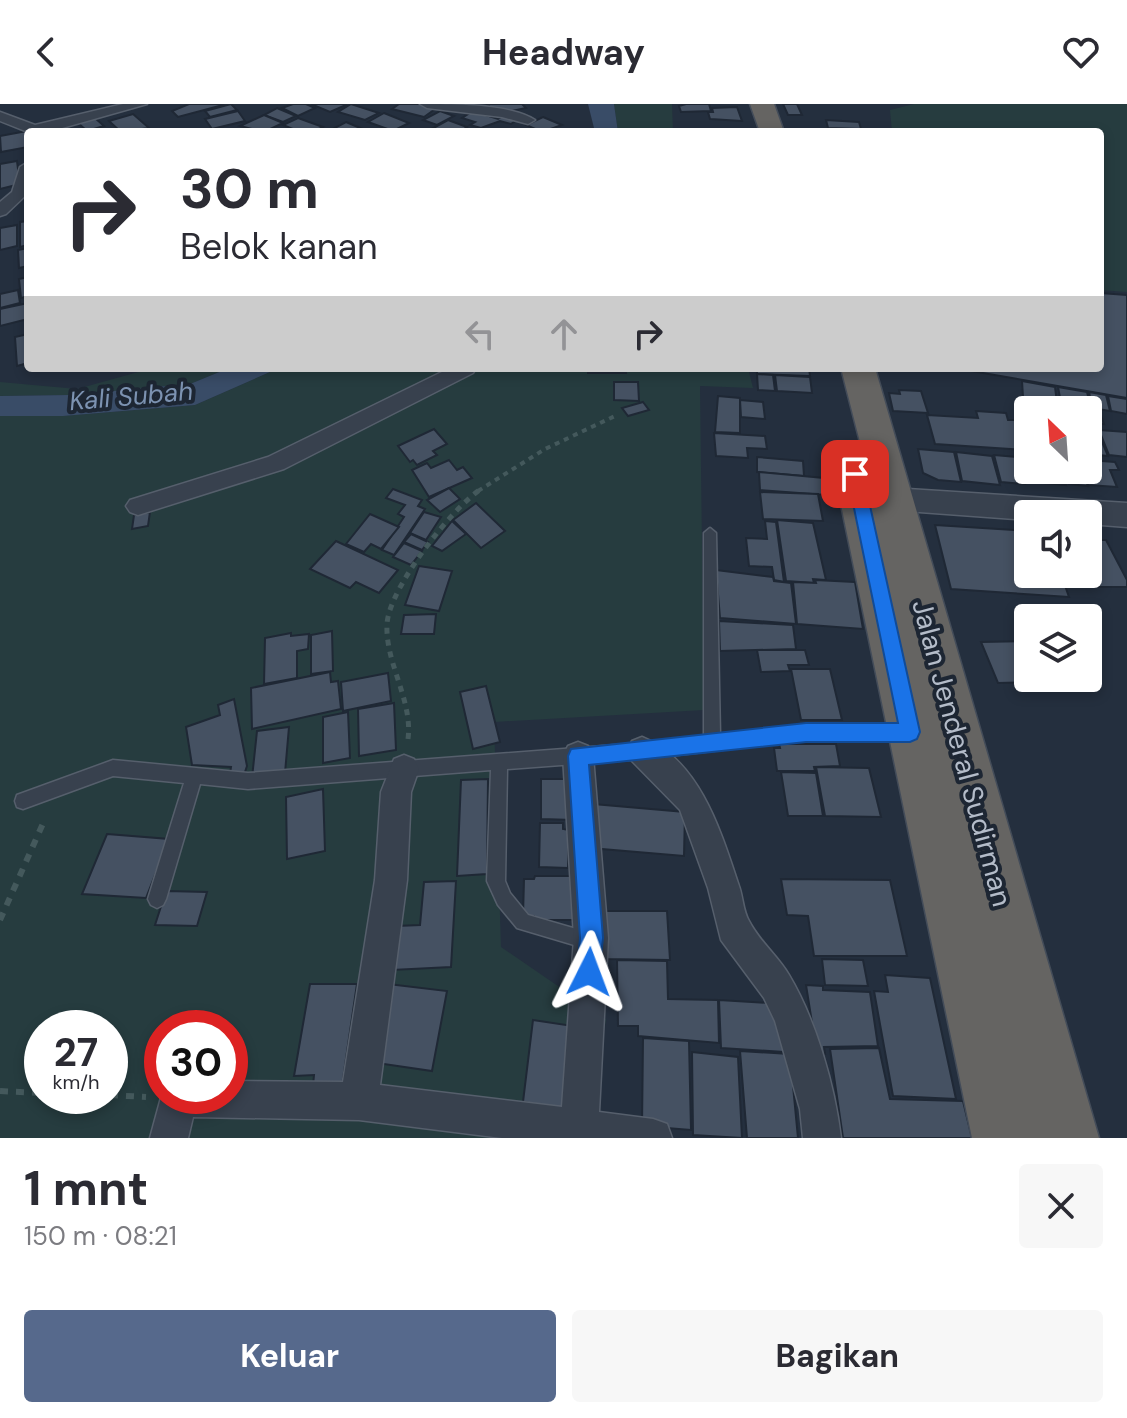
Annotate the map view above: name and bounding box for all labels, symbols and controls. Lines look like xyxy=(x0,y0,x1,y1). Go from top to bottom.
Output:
text: Headway xyxy=(482,29,645,76)
icon: back xyxy=(24,30,68,74)
icon: heart xyxy=(1059,30,1103,74)
text: 30 m xyxy=(180,152,319,225)
icon: right xyxy=(48,160,152,264)
text: Belok kanan xyxy=(180,223,378,270)
icon: left xyxy=(458,312,502,356)
icon: ahead xyxy=(542,312,586,356)
icon: right xyxy=(626,312,670,356)
water label: Kali Subah xyxy=(68,374,194,418)
north arrow xyxy=(1014,396,1102,484)
map controls xyxy=(1014,396,1102,692)
pin xyxy=(821,440,889,508)
icon: arrive xyxy=(833,452,877,496)
button: sound xyxy=(1014,500,1102,588)
street label: Jalan Jenderal Sudirman xyxy=(903,596,1021,910)
button: layers xyxy=(1014,604,1102,692)
position arrow xyxy=(547,930,631,1014)
speed limit sign: 30 xyxy=(144,1010,248,1114)
text: 27 xyxy=(54,1026,98,1078)
text: km/h xyxy=(52,1069,100,1095)
text: 1 mnt xyxy=(24,1157,148,1220)
button: close xyxy=(1019,1164,1103,1248)
text: 150 m · 08:21 xyxy=(24,1219,177,1253)
button: Keluar xyxy=(24,1310,556,1402)
button: Bagikan xyxy=(572,1310,1103,1402)

